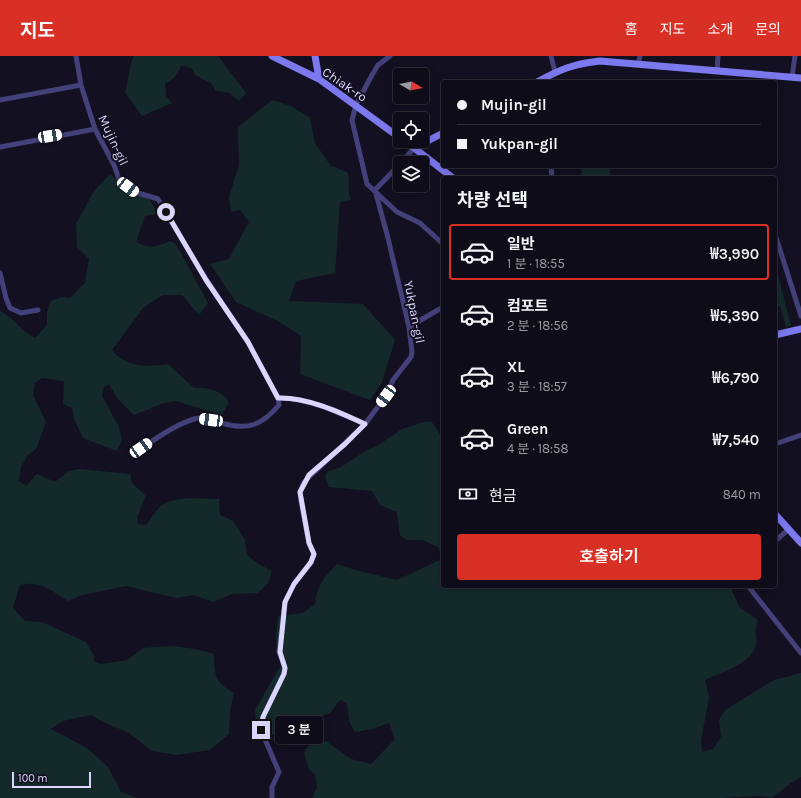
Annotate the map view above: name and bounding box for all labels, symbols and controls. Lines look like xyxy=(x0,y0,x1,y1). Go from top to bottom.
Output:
text: 지도 xyxy=(20,20,55,42)
text: 홈 xyxy=(625,21,638,38)
text: 지도 xyxy=(660,21,685,38)
text: 소개 xyxy=(707,21,733,38)
text: 문의 xyxy=(755,21,781,38)
street label: Chiak-ro xyxy=(320,64,370,105)
north arrow xyxy=(393,68,429,104)
map controls xyxy=(393,68,429,192)
text: Mujin-gil xyxy=(481,96,547,114)
button: locate xyxy=(393,112,429,148)
street label: Mujin-gil xyxy=(95,113,132,168)
car xyxy=(37,128,63,144)
text: Yukpan-gil xyxy=(481,135,558,153)
button: layers xyxy=(393,156,429,192)
car xyxy=(115,175,141,199)
text: 차량 선택 xyxy=(457,189,528,211)
route start xyxy=(157,203,175,221)
icon: car xyxy=(459,234,495,270)
text: 일반 xyxy=(507,235,535,253)
text: ₩3,990 xyxy=(710,245,759,263)
text: 1 분 · 18:55 xyxy=(507,256,565,271)
street label: Yukpan-gil xyxy=(401,280,428,345)
icon: car xyxy=(459,296,495,332)
text: 컴포트 xyxy=(507,297,548,315)
text: ₩5,390 xyxy=(710,307,759,325)
text: 2 분 · 18:56 xyxy=(507,318,568,333)
icon: car xyxy=(459,358,495,394)
text: XL xyxy=(507,358,525,376)
text: ₩6,790 xyxy=(712,369,759,387)
text: 3 분 · 18:57 xyxy=(507,379,567,394)
car xyxy=(374,383,398,409)
car xyxy=(198,412,224,428)
icon: car xyxy=(459,420,495,456)
text: Green xyxy=(507,420,548,438)
text: ₩7,540 xyxy=(713,431,759,449)
car xyxy=(128,436,154,460)
text: 4 분 · 18:58 xyxy=(507,441,568,456)
icon: cash xyxy=(457,483,479,505)
text: 현금 xyxy=(489,487,517,505)
text: 840 m xyxy=(723,487,761,502)
button: 호출하기 xyxy=(457,534,761,580)
callout: 3 분 xyxy=(275,716,323,744)
route end xyxy=(252,721,270,739)
text: 3 분 xyxy=(287,722,311,737)
scale bar xyxy=(12,770,91,789)
text: 100 m xyxy=(18,772,48,785)

